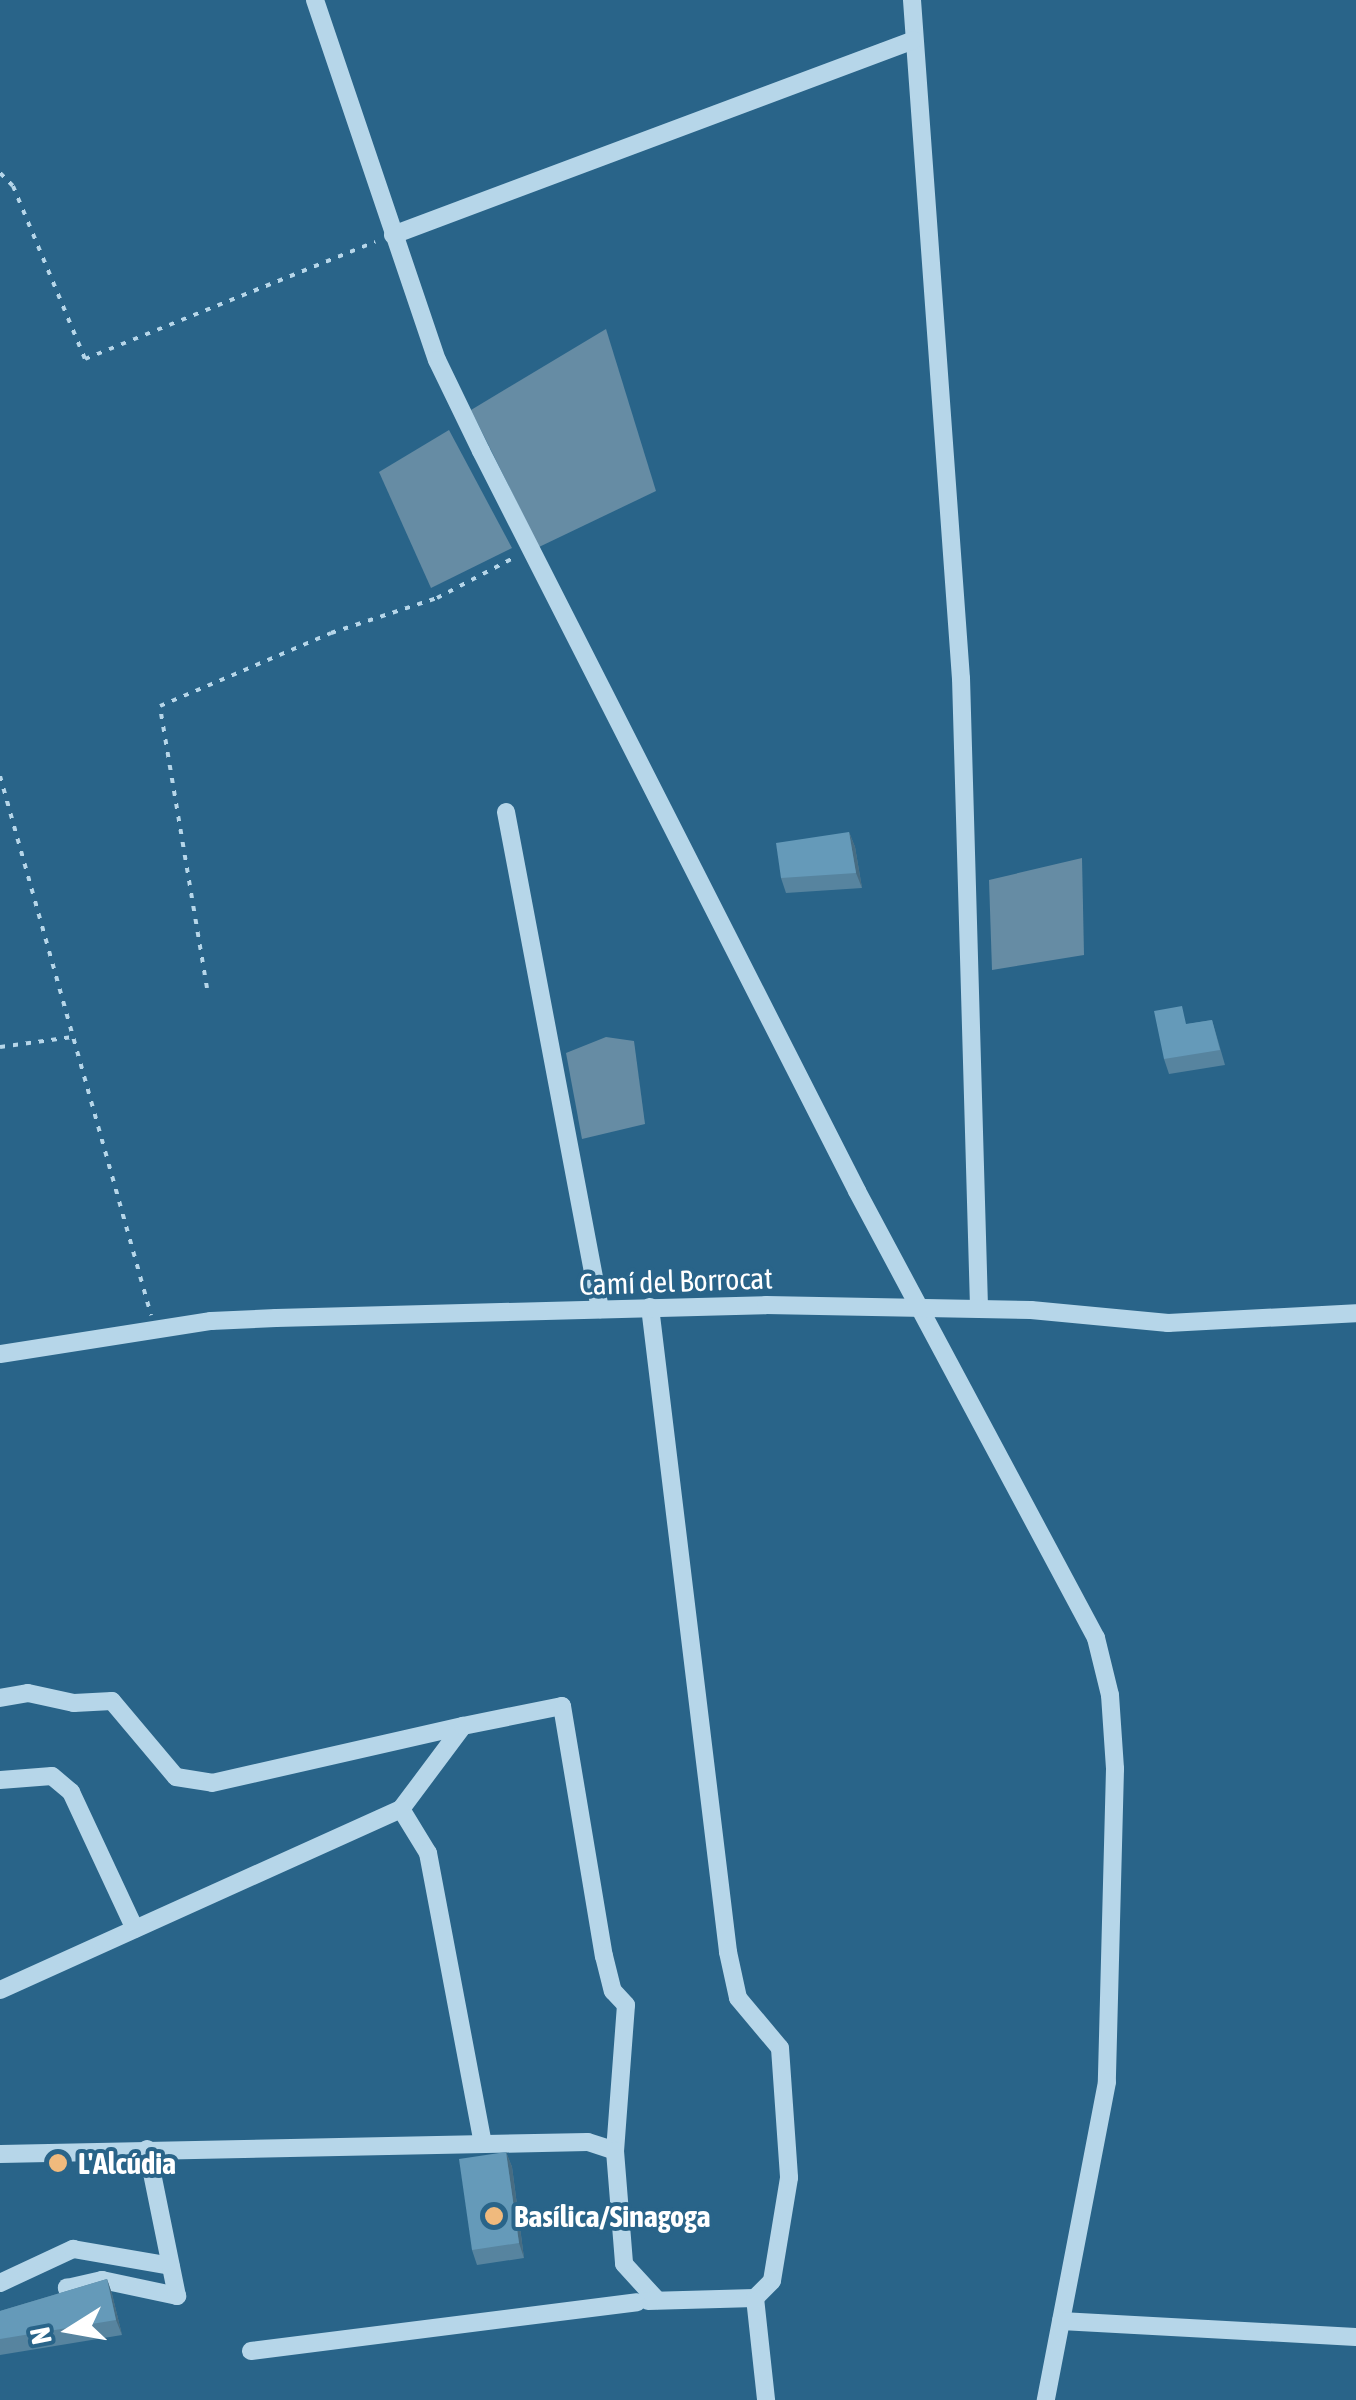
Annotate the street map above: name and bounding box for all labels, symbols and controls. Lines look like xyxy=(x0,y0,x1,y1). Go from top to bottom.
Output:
street label: Camí del Borrocat xyxy=(579,1260,773,1302)
place label: L'Alcúdia xyxy=(78,2145,176,2181)
marker: L'Alcúdia xyxy=(47,2152,69,2174)
place label: Basílica/Sinagoga xyxy=(514,2198,710,2234)
marker: Basílica/Sinagoga xyxy=(483,2205,505,2227)
north arrow xyxy=(20,2280,120,2380)
text: N xyxy=(23,2325,58,2347)

